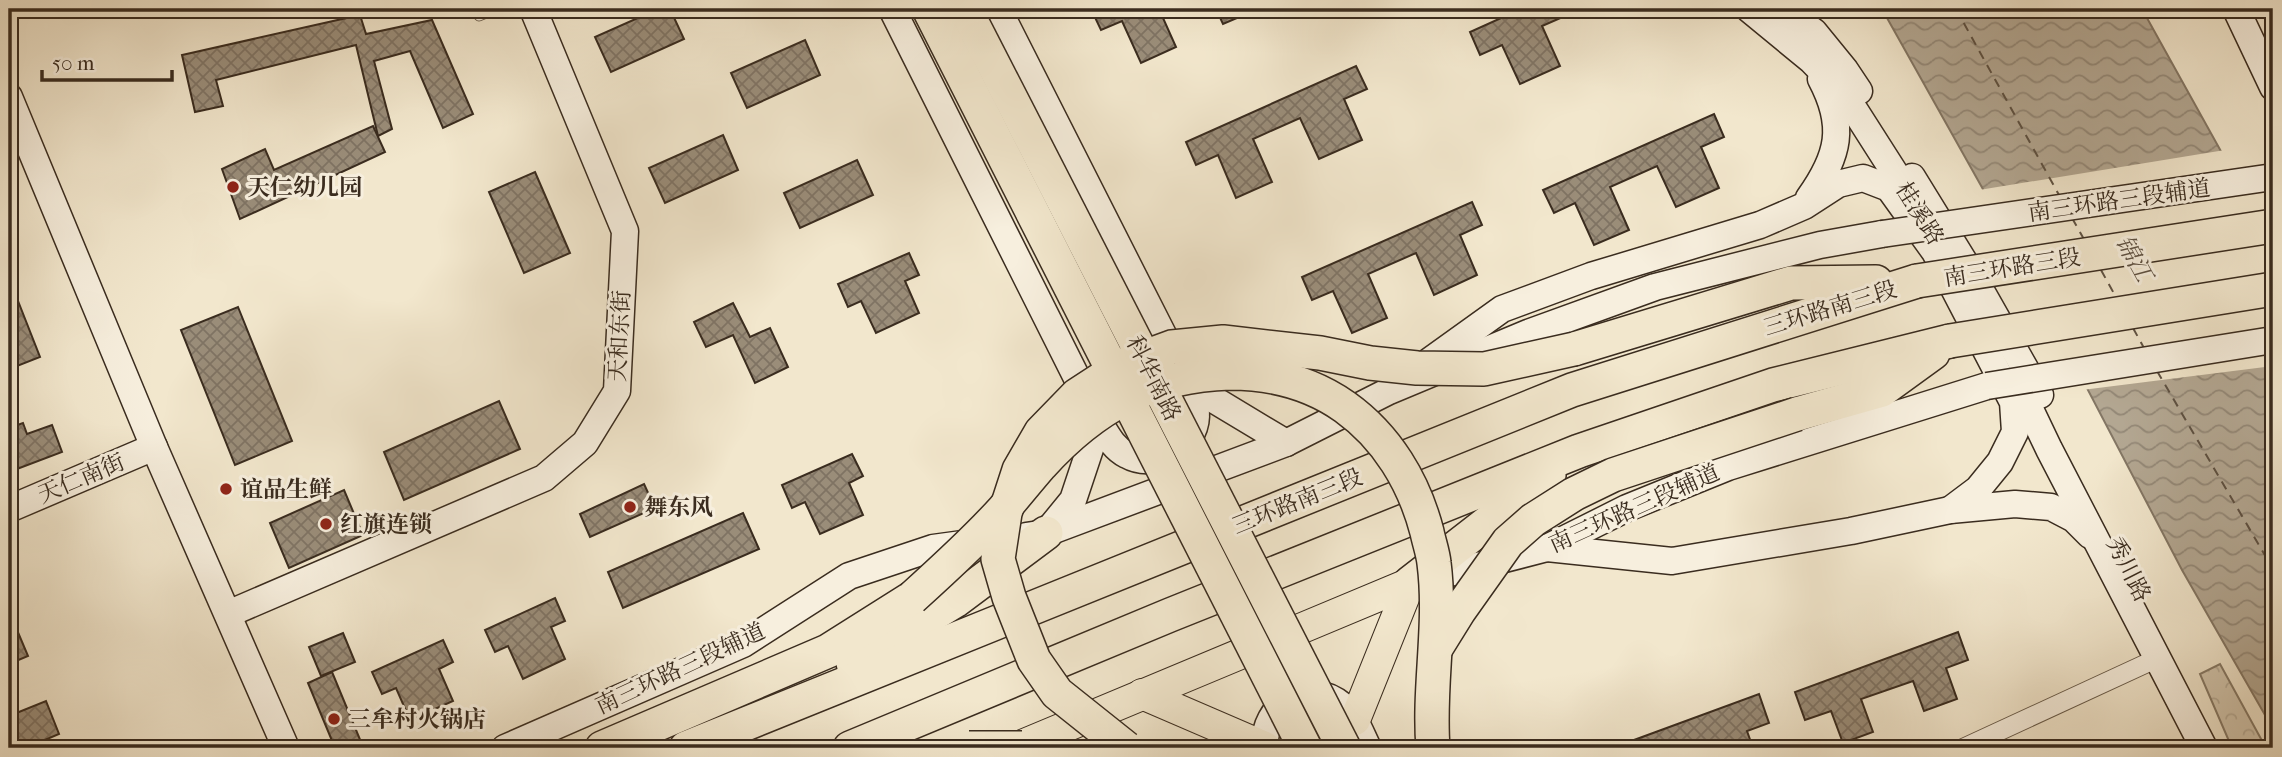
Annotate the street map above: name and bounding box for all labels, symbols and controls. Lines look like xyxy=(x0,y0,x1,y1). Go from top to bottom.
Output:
scale bar xyxy=(42,38,172,82)
text: 50 m xyxy=(52,51,95,75)
place label: 天仁幼儿园 xyxy=(247,174,362,201)
street label: 南三环路三段辅道 xyxy=(2026,174,2212,227)
street label: 桂溪路 xyxy=(1890,177,1949,250)
marker: 天仁幼儿园 xyxy=(225,179,241,195)
water label: 锦江 xyxy=(2110,230,2159,288)
street label: 南三环路三段 xyxy=(1942,243,2082,292)
street label: 三环路南三段 xyxy=(1760,275,1900,342)
street label: 天和东街 xyxy=(604,289,635,383)
street label: 科华南路 xyxy=(1121,331,1186,425)
street label: 天仁南街 xyxy=(34,448,129,509)
street label: 南三环路三段辅道 xyxy=(1545,459,1724,558)
street label: 三环路南三段 xyxy=(1228,463,1366,540)
place label: 谊品生鲜 xyxy=(240,476,332,503)
marker: 谊品生鲜 xyxy=(218,481,234,497)
place label: 舞东风 xyxy=(644,494,713,521)
marker: 舞东风 xyxy=(622,499,638,515)
place label: 红旗连锁 xyxy=(340,511,432,538)
marker: 红旗连锁 xyxy=(318,516,334,532)
street label: 秀川路 xyxy=(2101,532,2156,606)
street label: 南三环路三段辅道 xyxy=(591,617,769,720)
place label: 三牟村火锅店 xyxy=(348,706,486,733)
marker: 三牟村火锅店 xyxy=(326,711,342,727)

